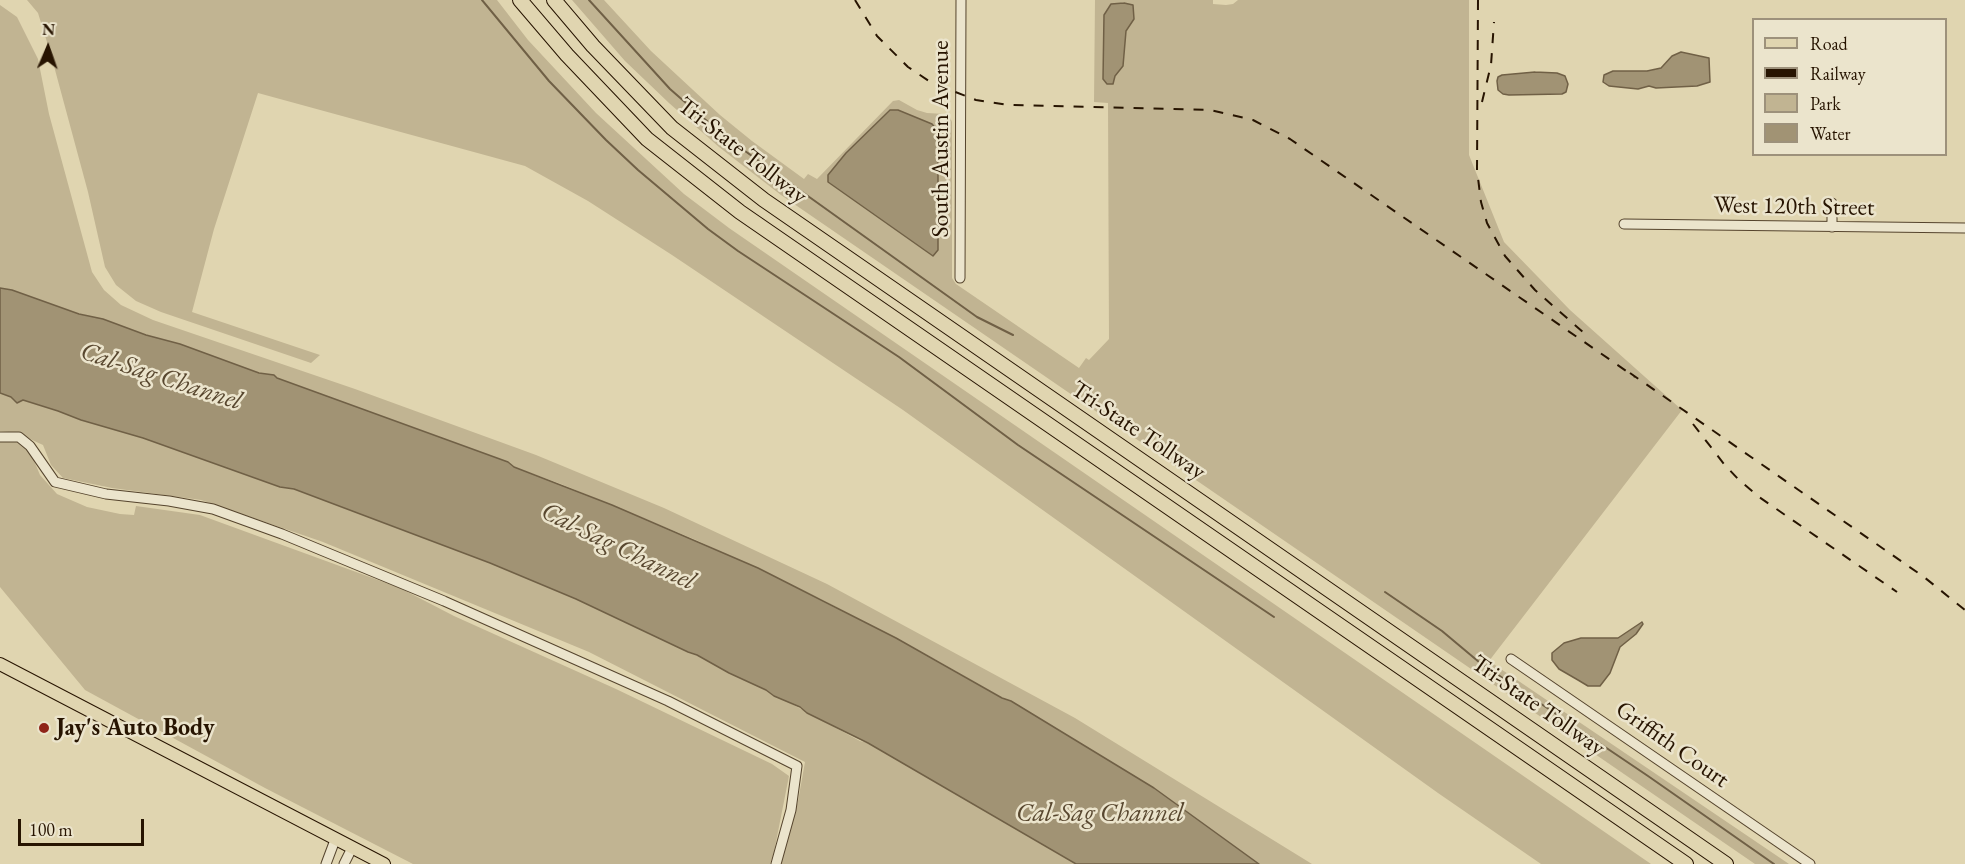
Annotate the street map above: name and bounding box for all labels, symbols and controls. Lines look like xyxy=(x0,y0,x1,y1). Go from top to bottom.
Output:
north arrow xyxy=(18,18,78,78)
legend xyxy=(1752,18,1947,156)
text: N xyxy=(42,19,55,40)
text: Road xyxy=(1810,32,1848,55)
street label: South Austin Avenue xyxy=(927,40,955,238)
text: Railway xyxy=(1810,62,1866,85)
street label: Tri-State Tollway xyxy=(671,91,813,211)
text: Park xyxy=(1810,92,1841,115)
text: Water xyxy=(1810,122,1851,145)
street label: West 120th Street xyxy=(1713,191,1875,223)
water label: Cal-Sag Channel xyxy=(76,336,246,418)
street label: Tri-State Tollway xyxy=(1065,375,1211,487)
water label: Cal-Sag Channel xyxy=(536,496,700,598)
street label: Tri-State Tollway xyxy=(1466,649,1610,763)
street label: Griffith Court xyxy=(1610,695,1734,795)
place label: Jay's Auto Body xyxy=(56,714,215,742)
marker: Jay's Auto Body xyxy=(37,721,51,735)
water label: Cal-Sag Channel xyxy=(1016,798,1184,830)
scale bar xyxy=(21,807,147,845)
text: 100 m xyxy=(29,818,73,841)

